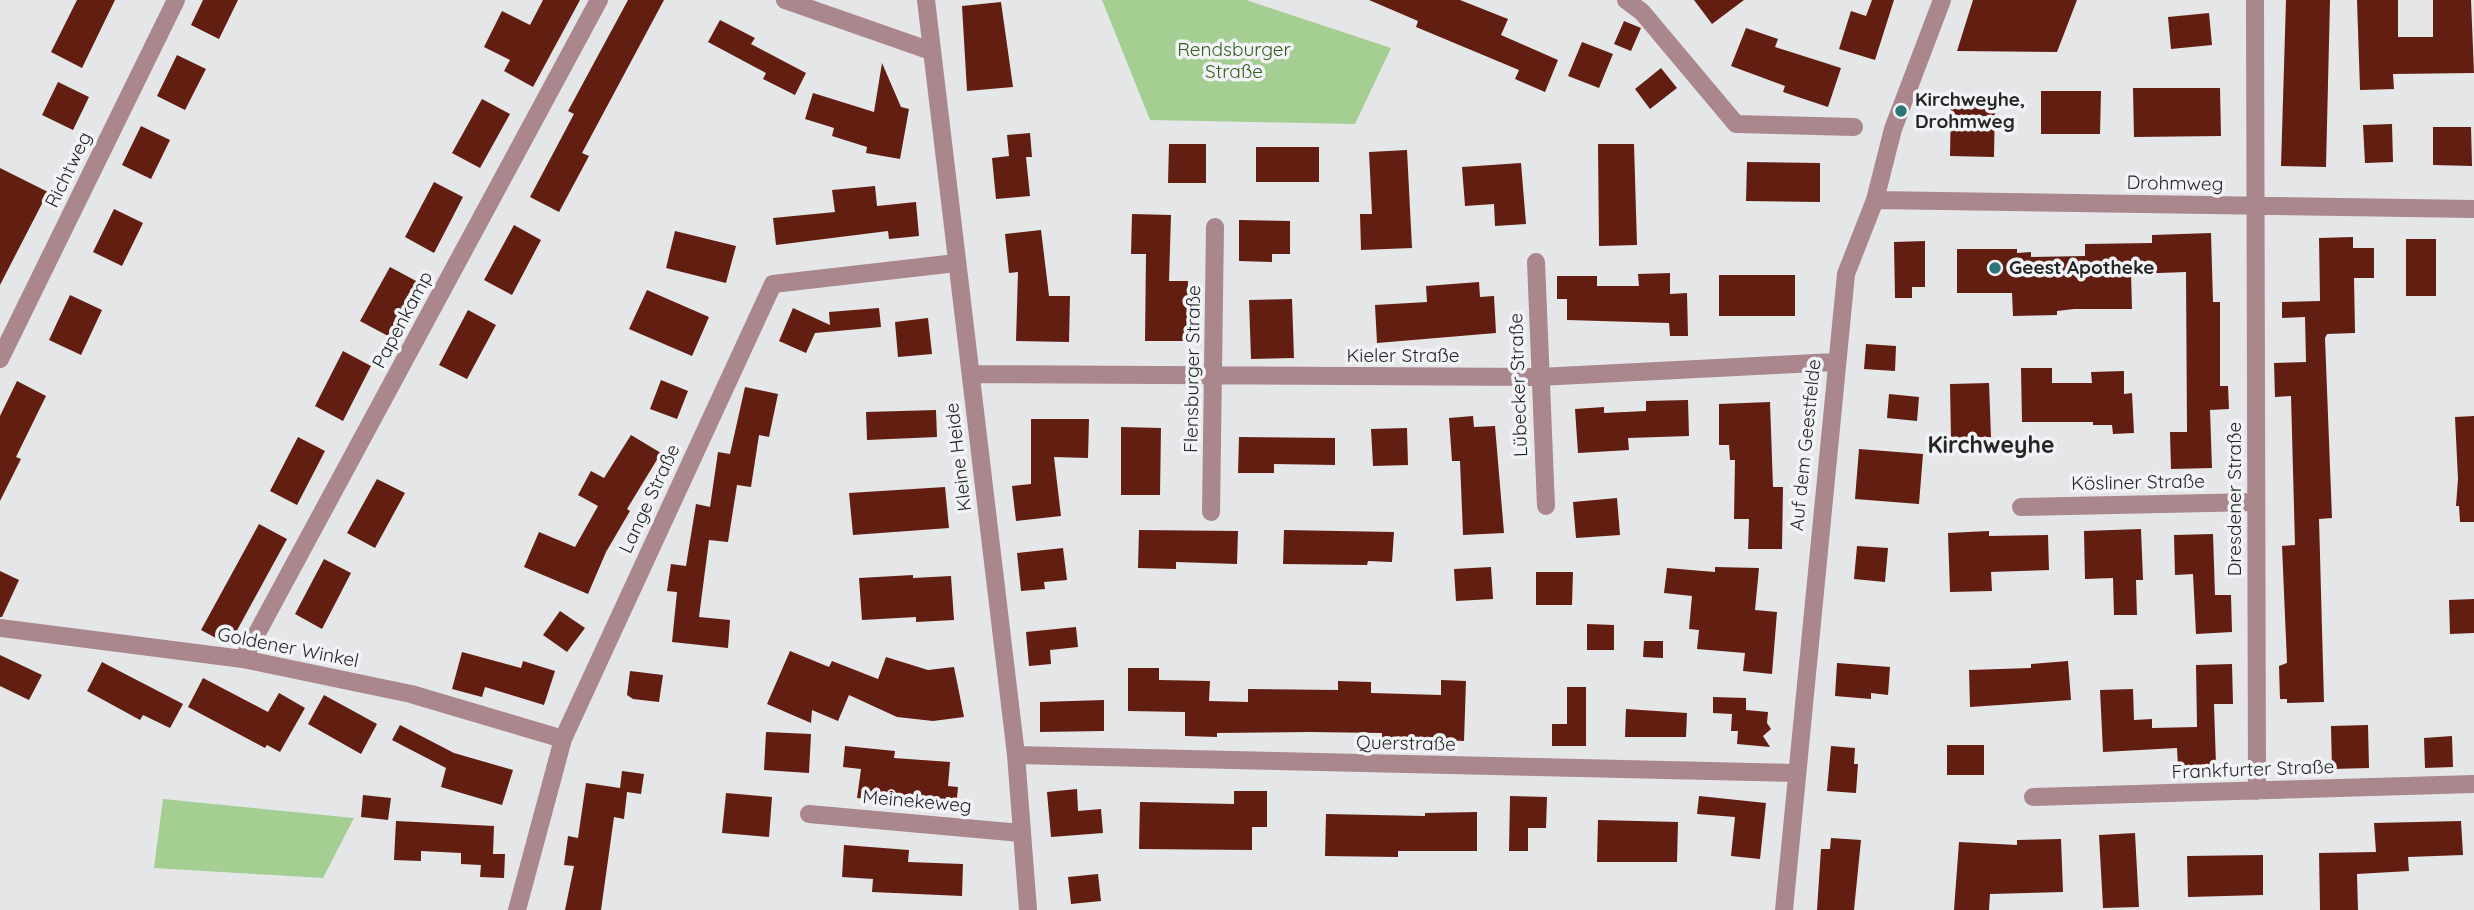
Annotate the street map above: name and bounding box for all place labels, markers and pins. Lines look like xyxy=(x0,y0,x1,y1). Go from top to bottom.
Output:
place label: Kirchweyhe, Drohmweg xyxy=(1915,89,2025,133)
marker: Kirchweyhe, Drohmweg xyxy=(1893,103,1909,119)
place label: Geest Apotheke xyxy=(2009,257,2155,279)
marker: Geest Apotheke xyxy=(1987,260,2003,276)

